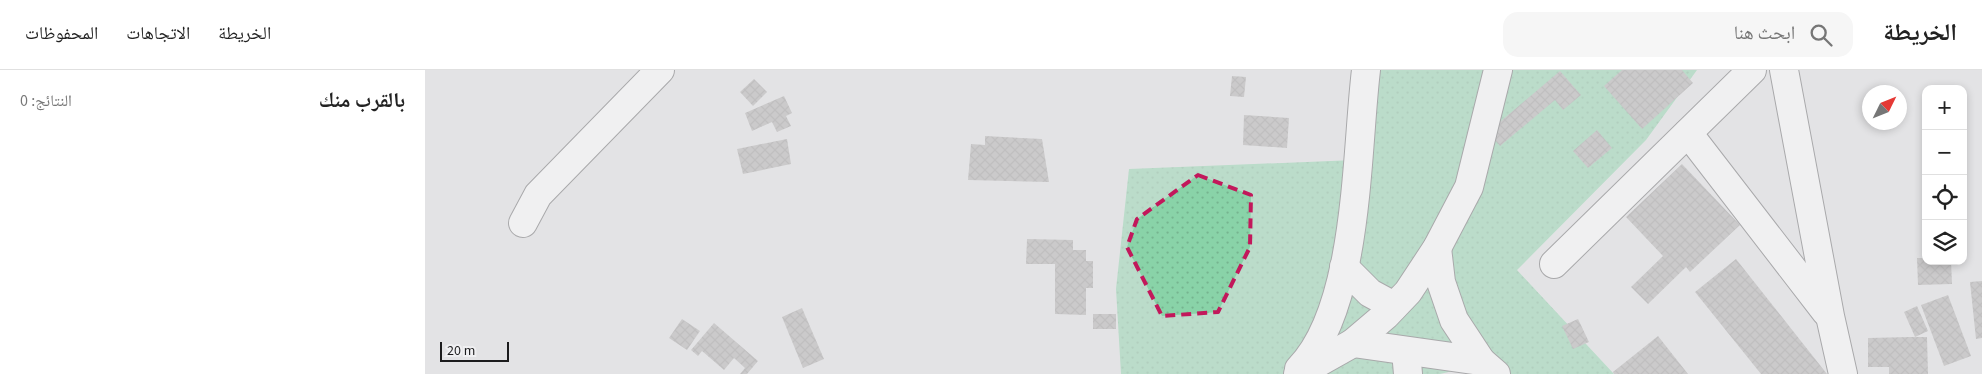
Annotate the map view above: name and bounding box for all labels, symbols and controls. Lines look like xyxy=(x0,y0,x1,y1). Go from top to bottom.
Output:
search box xyxy=(1503,12,1853,57)
text: الخريطة xyxy=(1883,15,1957,50)
text: ابحث هنا xyxy=(1734,20,1795,47)
text: المحفوظات xyxy=(25,21,98,46)
text: الاتجاهات xyxy=(126,21,190,46)
text: الخريطة xyxy=(218,21,271,46)
icon: search xyxy=(1807,21,1835,49)
text: بالقرب منك xyxy=(319,85,405,115)
north arrow xyxy=(1862,85,1907,130)
map controls xyxy=(1922,85,1967,265)
button: + xyxy=(1922,85,1967,130)
text: النتائج: 0 xyxy=(20,90,72,112)
button: − xyxy=(1922,130,1967,175)
button: locate xyxy=(1922,175,1967,220)
button: layers xyxy=(1922,220,1967,265)
scale bar xyxy=(440,339,509,362)
text: 20 m xyxy=(447,341,475,361)

